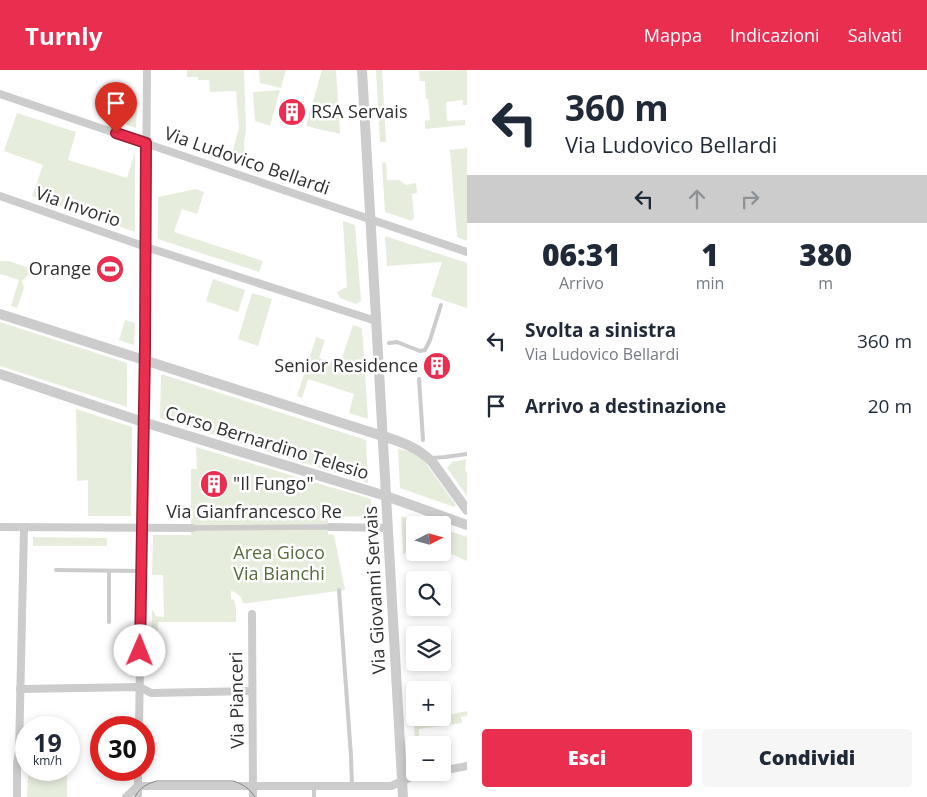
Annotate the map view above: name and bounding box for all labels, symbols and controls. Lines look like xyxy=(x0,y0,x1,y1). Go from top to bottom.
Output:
text: Turnly xyxy=(25,19,102,52)
text: Mappa xyxy=(644,23,702,47)
text: Indicazioni xyxy=(730,23,820,47)
text: Salvati xyxy=(848,23,902,47)
pin xyxy=(95,82,137,133)
text: 360 m xyxy=(565,84,669,131)
icon: arrive xyxy=(102,89,130,117)
icon: left xyxy=(482,90,547,155)
building icon: RSA Servais xyxy=(277,97,307,127)
place label: RSA Servais xyxy=(311,99,408,123)
street label: Via Ludovico Bellardi xyxy=(161,120,333,200)
text: Via Ludovico Bellardi xyxy=(565,129,777,159)
street label: Via Invorio xyxy=(33,180,124,232)
icon: left xyxy=(630,185,658,213)
icon: ahead xyxy=(683,185,711,213)
icon: right xyxy=(736,185,764,213)
text: 06:31 xyxy=(542,234,621,275)
text: 1 xyxy=(701,234,719,275)
text: 380 xyxy=(799,234,852,275)
sports icon: Orange xyxy=(95,254,125,284)
place label: Orange xyxy=(29,256,91,280)
text: Arrivo xyxy=(559,272,604,294)
text: min xyxy=(696,272,724,294)
text: m xyxy=(818,272,833,294)
text: Svolta a sinistra xyxy=(525,317,676,343)
icon: left xyxy=(482,327,510,355)
text: 360 m xyxy=(857,328,912,354)
text: Via Ludovico Bellardi xyxy=(525,343,679,365)
building icon: Senior Residence xyxy=(422,351,452,381)
place label: Senior Residence xyxy=(274,353,418,377)
icon: arrive xyxy=(482,392,510,420)
text: Arrivo a destinazione xyxy=(525,393,726,419)
text: 20 m xyxy=(868,393,912,419)
street label: Corso Bernardino Telesio xyxy=(162,400,372,484)
building icon: "Il Fungo" xyxy=(199,469,229,499)
place label: "Il Fungo" xyxy=(233,471,314,495)
street label: Via Gianfrancesco Re xyxy=(166,499,342,523)
street label: Via Giovanni Servais xyxy=(358,505,390,675)
north arrow xyxy=(406,516,451,561)
map controls xyxy=(406,516,451,781)
park label: Area Gioco Via Bianchi xyxy=(233,540,325,585)
button: search xyxy=(406,571,451,616)
position arrow xyxy=(113,624,165,676)
button: layers xyxy=(406,626,451,671)
street label: Via Pianceri xyxy=(223,651,249,749)
button: + xyxy=(406,681,451,726)
speed limit sign: 30 xyxy=(90,716,155,781)
text: 19 xyxy=(33,725,62,759)
button: Esci xyxy=(482,729,692,787)
button: Condividi xyxy=(702,729,912,787)
button: − xyxy=(406,736,451,781)
text: km/h xyxy=(33,752,62,769)

